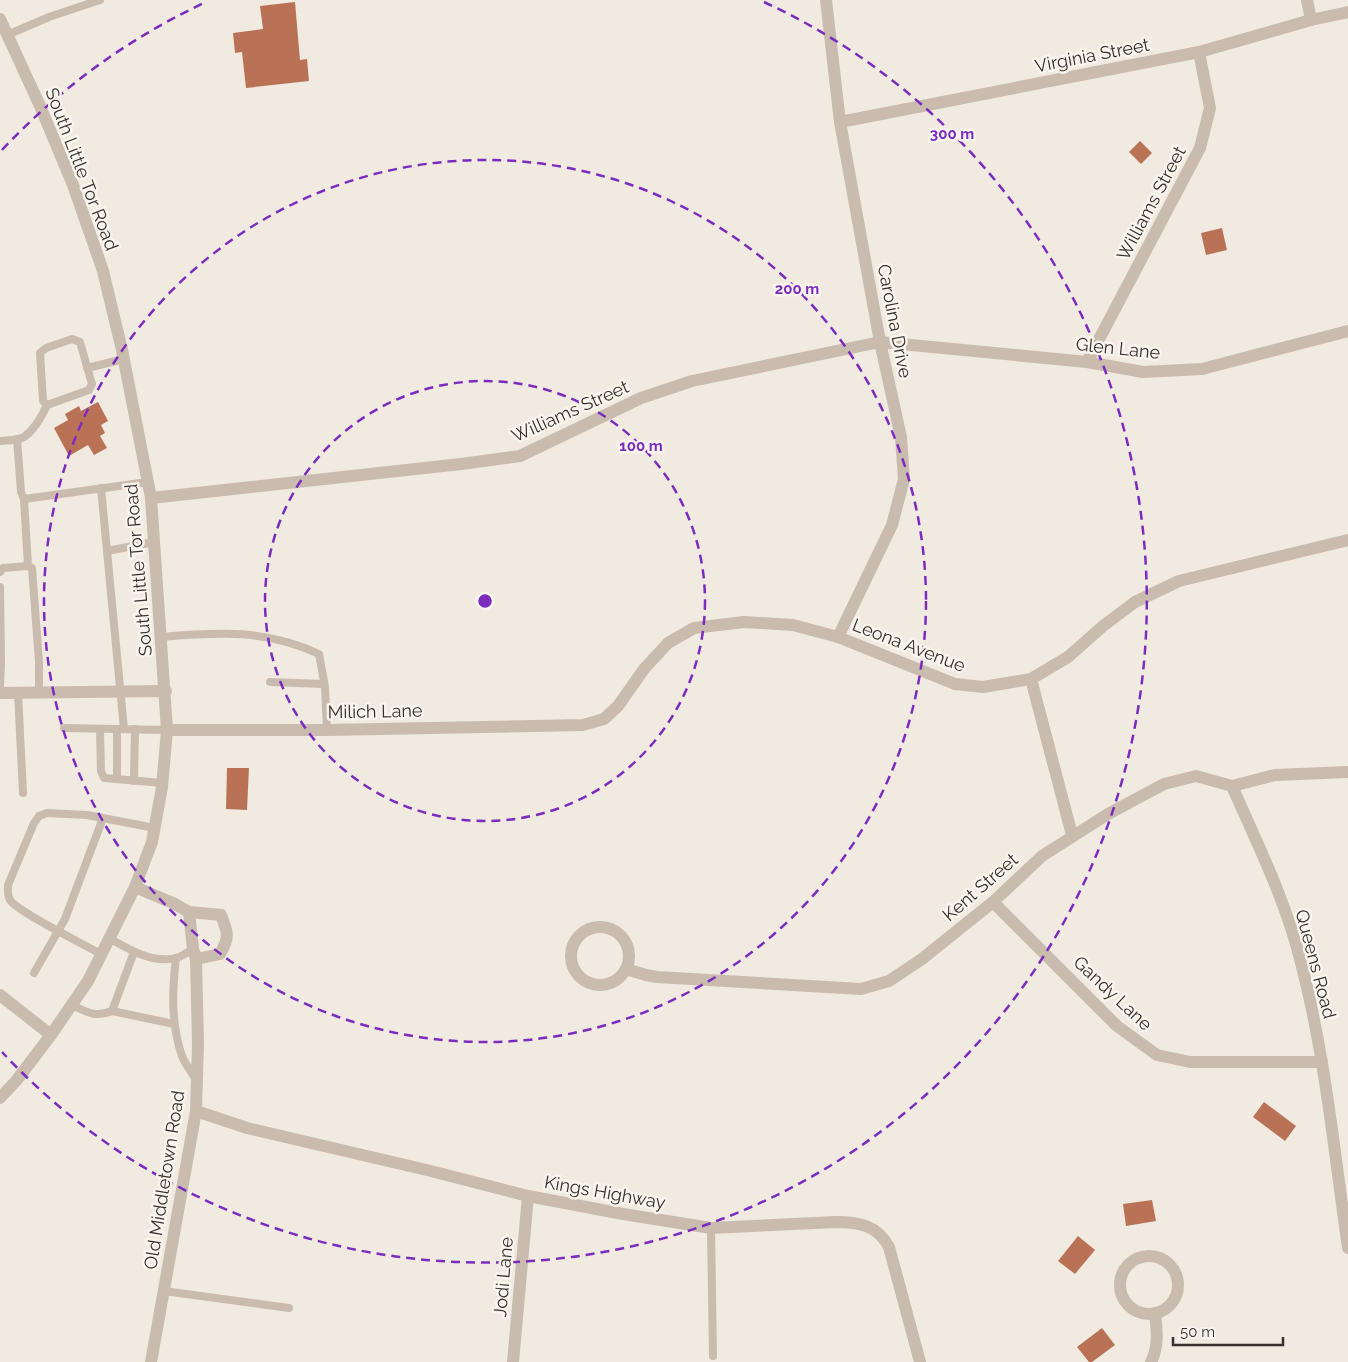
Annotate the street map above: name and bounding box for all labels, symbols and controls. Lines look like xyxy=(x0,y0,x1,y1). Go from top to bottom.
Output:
street label: Virginia Street xyxy=(1033,34,1151,76)
street label: South Little Tor Road xyxy=(41,85,123,253)
text: 300 m xyxy=(930,125,974,143)
street label: Williams Street xyxy=(1112,142,1190,264)
street label: Carolina Drive xyxy=(874,262,916,380)
text: 200 m xyxy=(775,280,819,298)
street label: Glen Lane xyxy=(1075,333,1162,363)
street label: Williams Street xyxy=(508,376,632,446)
text: 100 m xyxy=(619,437,663,455)
street label: South Little Tor Road xyxy=(120,483,156,657)
centre of rings xyxy=(476,592,494,610)
street label: Leona Avenue xyxy=(850,614,969,676)
street label: Milich Lane xyxy=(327,700,423,722)
street label: Kent Street xyxy=(938,849,1022,925)
street label: Queens Road xyxy=(1291,907,1341,1021)
street label: Gandy Lane xyxy=(1069,951,1157,1035)
street label: Old Middletown Road xyxy=(139,1089,189,1271)
street label: Kings Highway xyxy=(543,1171,667,1213)
street label: Jodi Lane xyxy=(489,1236,517,1318)
scale bar xyxy=(1173,1314,1283,1346)
text: 50 m xyxy=(1180,1323,1215,1341)

